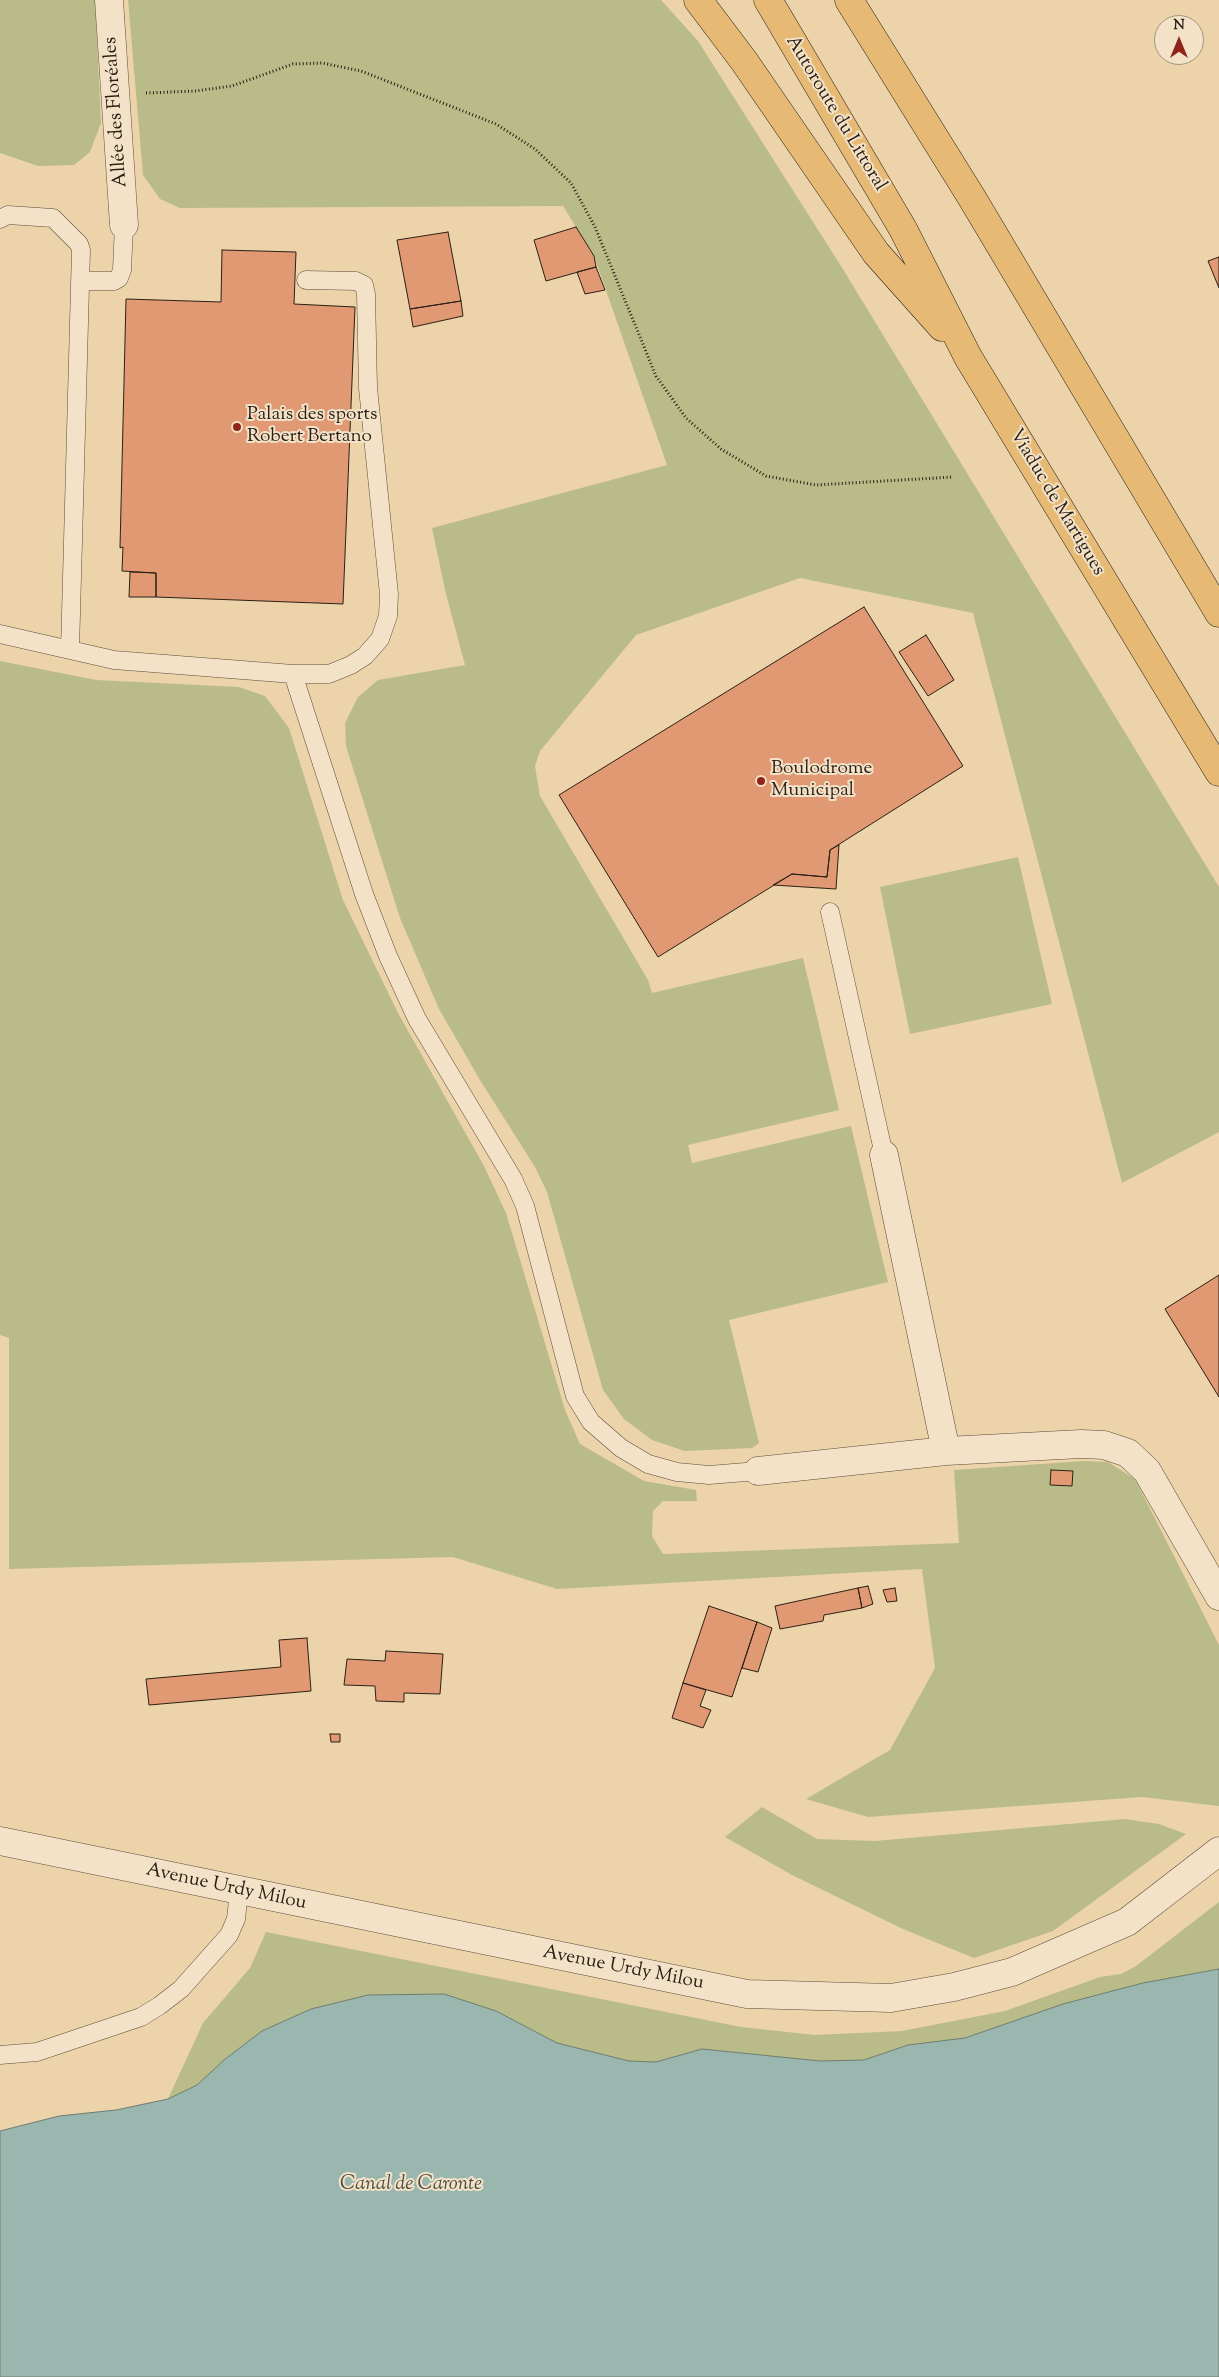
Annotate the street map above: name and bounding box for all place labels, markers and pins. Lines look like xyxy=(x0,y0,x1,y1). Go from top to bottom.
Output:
place label: Palais des sports Robert Bertano xyxy=(247,405,378,449)
marker: Palais des sports Robert Bertano xyxy=(231,421,243,433)
place label: Boulodrome Municipal xyxy=(771,759,872,803)
marker: Boulodrome Municipal xyxy=(755,775,767,787)

